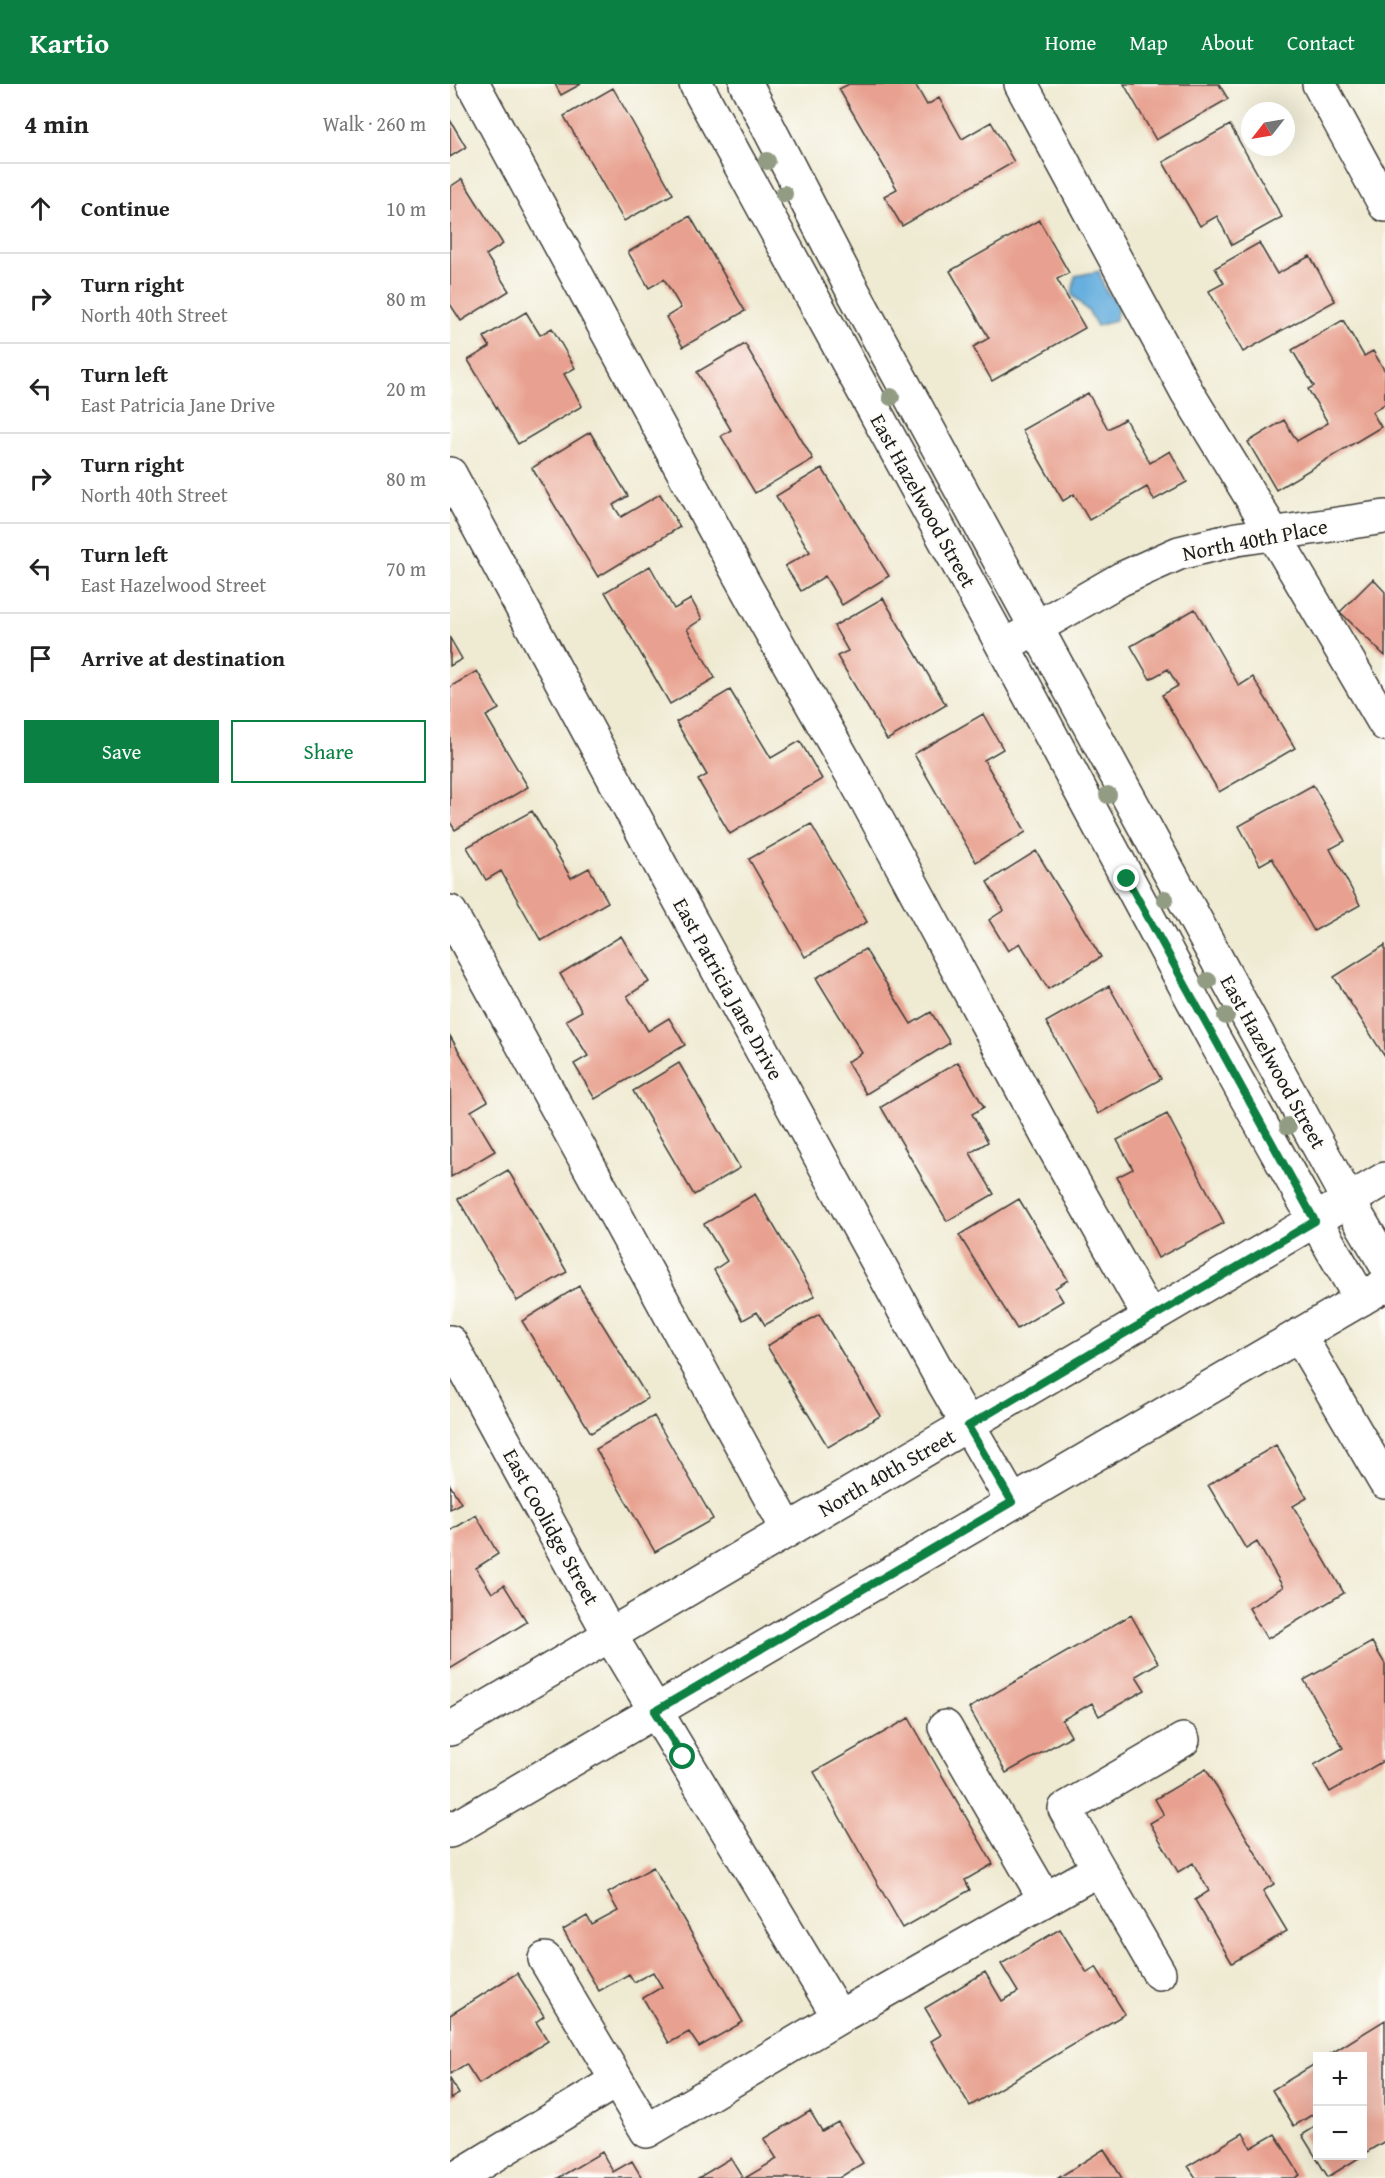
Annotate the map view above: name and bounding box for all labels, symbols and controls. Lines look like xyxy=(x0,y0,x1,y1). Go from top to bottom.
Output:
text: Kartio xyxy=(30,22,109,63)
text: Home xyxy=(1045,27,1096,58)
text: Map xyxy=(1129,27,1168,58)
text: About xyxy=(1201,27,1254,58)
text: Contact xyxy=(1287,27,1355,58)
north arrow xyxy=(1241,102,1295,156)
text: 4 min xyxy=(24,104,89,143)
text: Walk · 260 m xyxy=(323,109,426,138)
icon: ahead xyxy=(24,192,57,225)
text: Continue xyxy=(81,192,170,224)
text: 10 m xyxy=(386,194,426,223)
text: Turn right xyxy=(81,268,184,300)
icon: right xyxy=(24,282,57,315)
text: 80 m xyxy=(386,284,426,313)
text: North 40th Street xyxy=(81,300,228,329)
text: Turn left xyxy=(81,358,168,390)
icon: left xyxy=(24,372,57,405)
text: 20 m xyxy=(386,374,426,403)
text: East Patricia Jane Drive xyxy=(81,390,275,419)
street label: East Hazelwood Street xyxy=(863,408,984,594)
text: Turn right xyxy=(81,448,184,480)
icon: right xyxy=(24,462,57,495)
text: 80 m xyxy=(386,464,426,493)
text: North 40th Street xyxy=(81,480,228,509)
street label: North 40th Place xyxy=(1180,510,1330,569)
text: Turn left xyxy=(81,538,168,570)
icon: left xyxy=(24,552,57,585)
text: 70 m xyxy=(386,554,426,583)
text: East Hazelwood Street xyxy=(81,570,266,599)
icon: arrive xyxy=(24,642,57,675)
text: Arrive at destination xyxy=(81,642,285,674)
button: Save xyxy=(24,720,219,783)
button: Share xyxy=(231,720,426,783)
route end xyxy=(1113,865,1139,891)
street label: East Patricia Jane Drive xyxy=(665,892,791,1086)
street label: East Hazelwood Street xyxy=(1213,969,1334,1155)
street label: North 40th Street xyxy=(812,1420,962,1525)
street label: East Coolidge Street xyxy=(496,1443,608,1611)
route start xyxy=(669,1743,695,1769)
map controls xyxy=(1313,2052,1367,2160)
button: + xyxy=(1313,2052,1367,2106)
button: − xyxy=(1313,2106,1367,2160)

